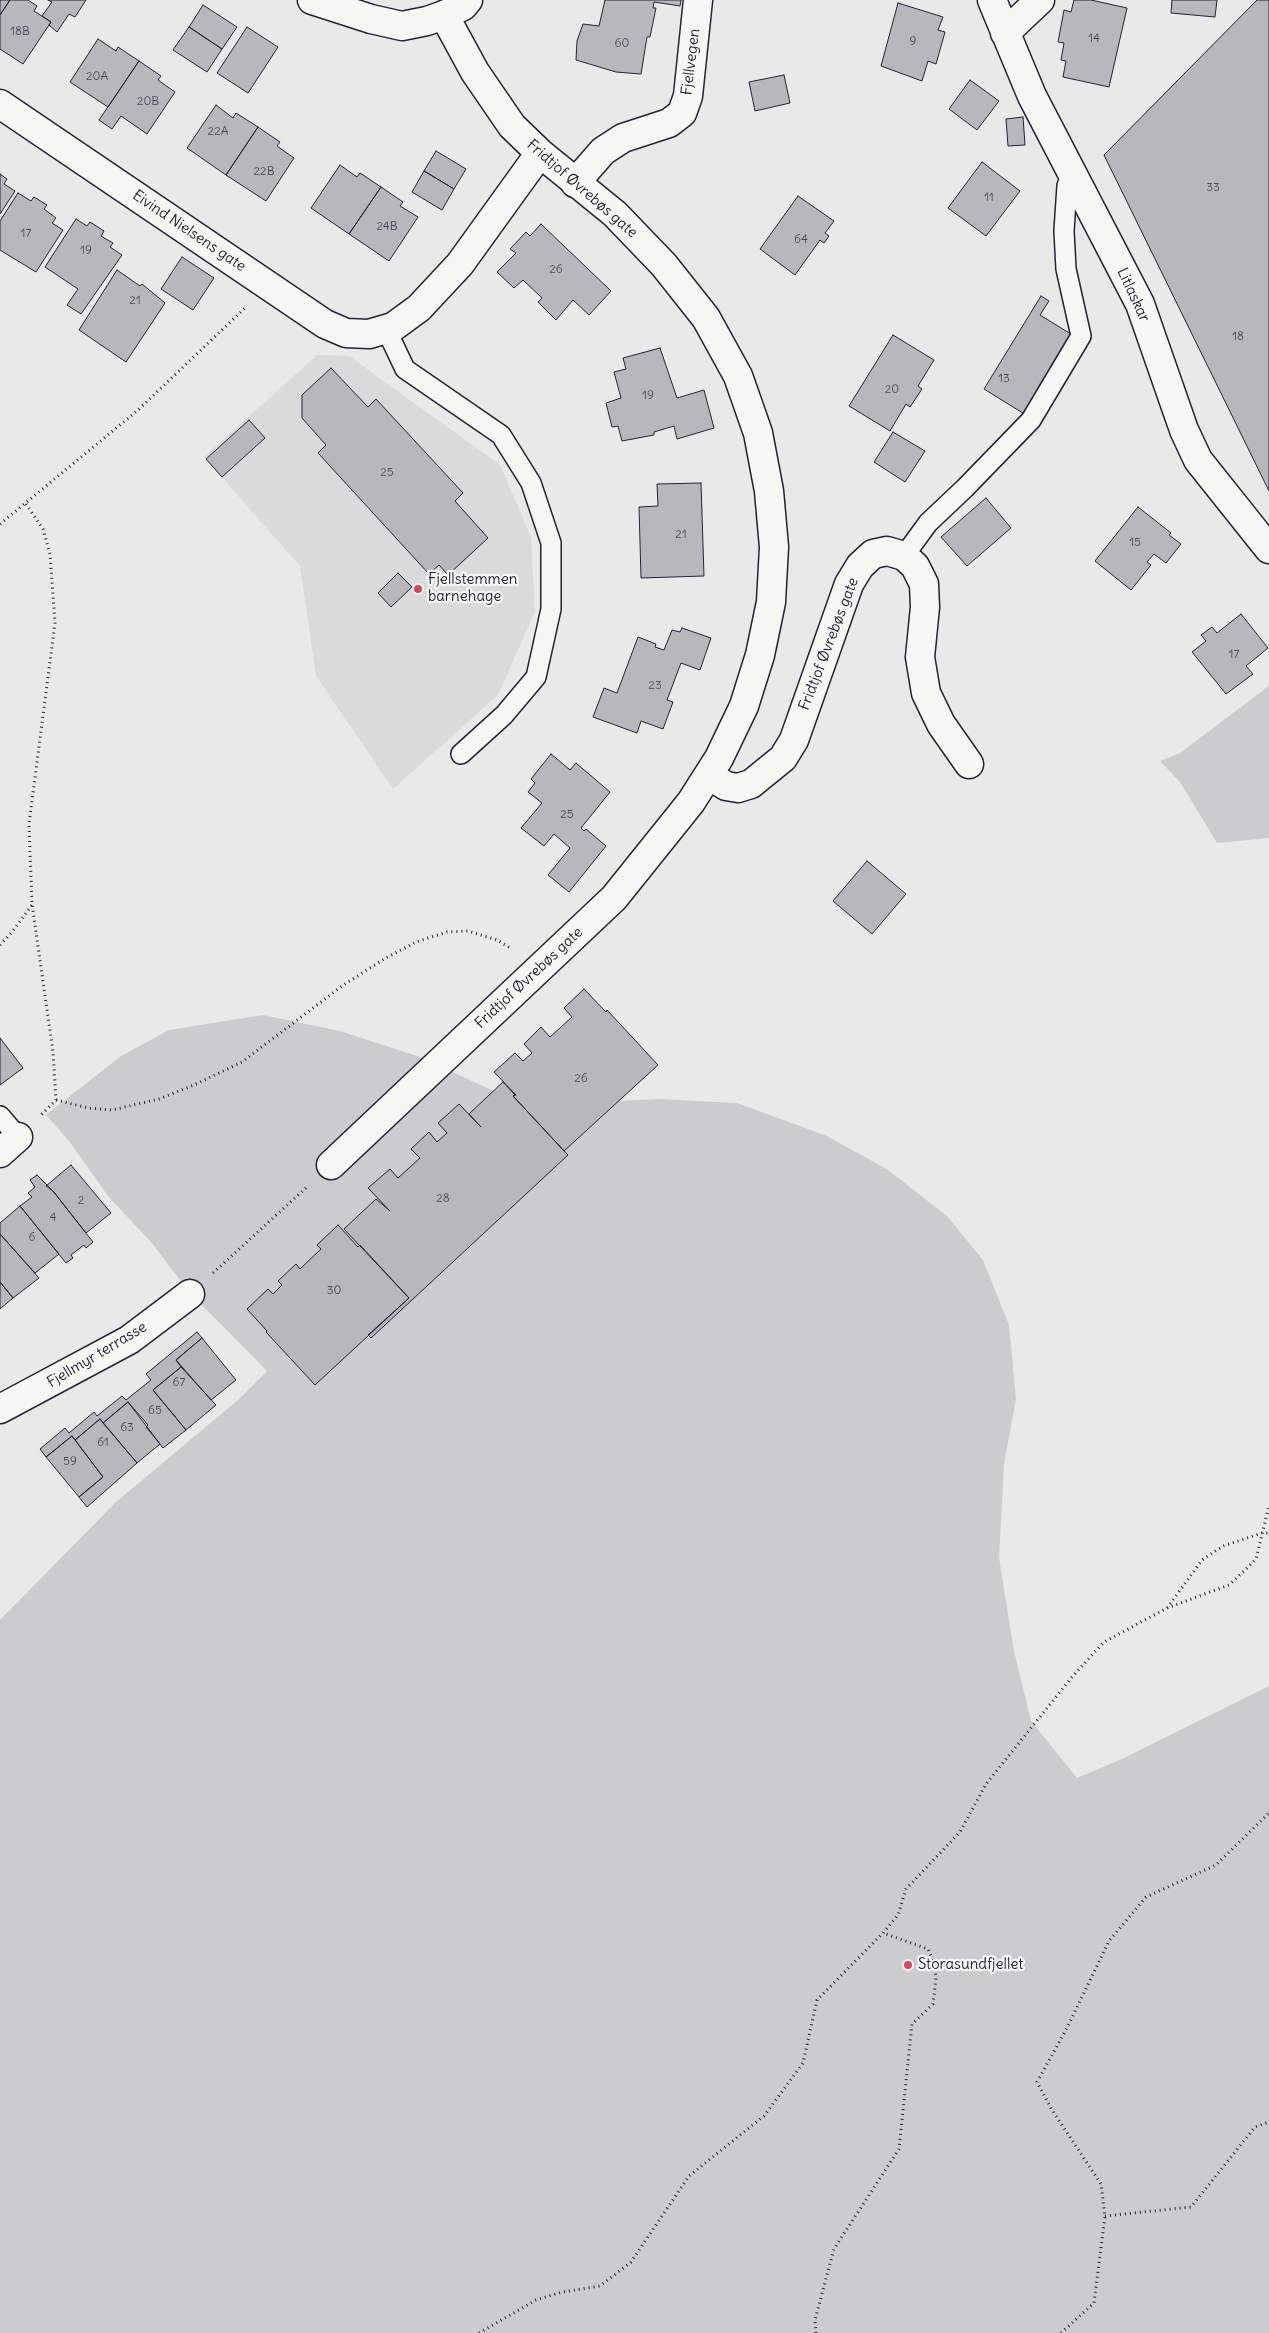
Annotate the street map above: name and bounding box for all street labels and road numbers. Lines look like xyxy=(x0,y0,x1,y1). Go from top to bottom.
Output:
street label: Fjellvegen xyxy=(678,28,704,96)
street label: Fridtjof Øvrebøs gate xyxy=(523,136,641,242)
street label: Eivind Nielsens gate xyxy=(129,186,249,276)
street label: Litlaskar xyxy=(1113,265,1153,325)
street label: Fridtjof Øvrebøs gate xyxy=(795,575,863,713)
street label: Fridtjof Øvrebøs gate xyxy=(471,923,587,1033)
street label: Fjellmyr terrasse xyxy=(44,1318,150,1392)

